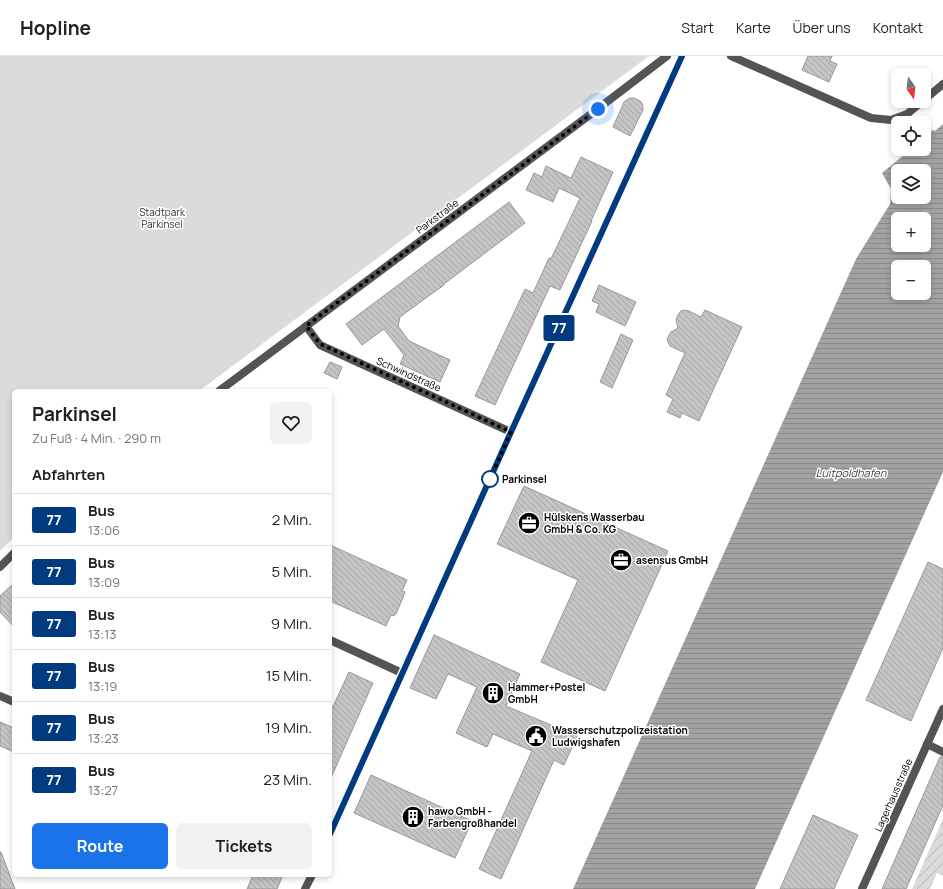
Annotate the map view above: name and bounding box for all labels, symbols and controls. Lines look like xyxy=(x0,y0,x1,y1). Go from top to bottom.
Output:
text: Hopline xyxy=(20,15,91,41)
text: Start xyxy=(681,18,714,37)
text: Karte xyxy=(736,18,771,37)
text: Über uns xyxy=(793,18,851,37)
text: Kontakt xyxy=(873,18,923,37)
north arrow xyxy=(891,68,931,108)
map controls xyxy=(891,68,931,300)
your location xyxy=(588,99,608,119)
button: locate xyxy=(891,116,931,156)
button: layers xyxy=(891,164,931,204)
street label: Parkstraße xyxy=(413,195,461,237)
park label: Stadtpark Parkinsel xyxy=(139,205,186,231)
button: + xyxy=(891,212,931,252)
button: − xyxy=(891,260,931,300)
line badge: 77 xyxy=(541,315,577,341)
text: 77 xyxy=(551,318,567,337)
street label: Schwindstraße xyxy=(374,353,444,395)
text: Parkinsel xyxy=(32,401,117,427)
button: heart xyxy=(270,402,312,444)
text: Zu Fuß · 4 Min. · 290 m xyxy=(32,429,161,447)
text: Abfahrten xyxy=(32,464,105,485)
water label: Luitpoldhafen xyxy=(816,465,887,480)
marker: Parkinsel xyxy=(481,470,499,488)
place label: Parkinsel xyxy=(502,472,547,486)
text: Bus xyxy=(88,500,115,521)
text: 2 Min. xyxy=(272,509,312,530)
text: 77 xyxy=(46,510,62,529)
office icon: Hülskens Wasserbau GmbH & Co. KG xyxy=(516,510,542,536)
place label: Hülskens Wasserbau GmbH & Co. KG xyxy=(544,510,645,536)
text: 13:06 xyxy=(88,521,120,539)
office icon: asensus GmbH xyxy=(608,547,634,573)
text: Bus xyxy=(88,552,115,573)
place label: asensus GmbH xyxy=(636,553,708,567)
text: 5 Min. xyxy=(272,561,312,582)
text: 77 xyxy=(46,562,62,581)
text: 13:09 xyxy=(88,573,120,591)
text: Bus xyxy=(88,604,115,625)
text: 9 Min. xyxy=(271,613,312,634)
text: 77 xyxy=(46,614,62,633)
text: 13:13 xyxy=(88,625,116,643)
text: Bus xyxy=(88,656,115,677)
text: 15 Min. xyxy=(266,665,312,686)
text: 77 xyxy=(46,666,62,685)
text: 13:19 xyxy=(88,677,117,695)
building icon: Hammer+Postel GmbH xyxy=(480,680,506,706)
place label: Hammer+Postel GmbH xyxy=(508,680,585,706)
text: Bus xyxy=(88,708,115,729)
text: 19 Min. xyxy=(265,717,312,738)
text: 77 xyxy=(46,718,62,737)
public building icon: Wasserschutzpolizeistation Ludwigshafen xyxy=(523,723,549,749)
place label: Wasserschutzpolizeistation Ludwigshafen xyxy=(552,723,688,749)
text: 13:23 xyxy=(88,729,119,747)
street label: Lagerhausstraße xyxy=(871,756,915,834)
text: Bus xyxy=(88,760,115,781)
text: 23 Min. xyxy=(263,769,312,790)
text: 77 xyxy=(46,770,62,789)
text: 13:27 xyxy=(88,781,118,799)
building icon: hawo GmbH - Farbengroßhandel xyxy=(400,804,426,830)
place label: hawo GmbH - Farbengroßhandel xyxy=(428,804,517,830)
button: Route xyxy=(32,823,168,869)
button: Tickets xyxy=(176,823,312,869)

